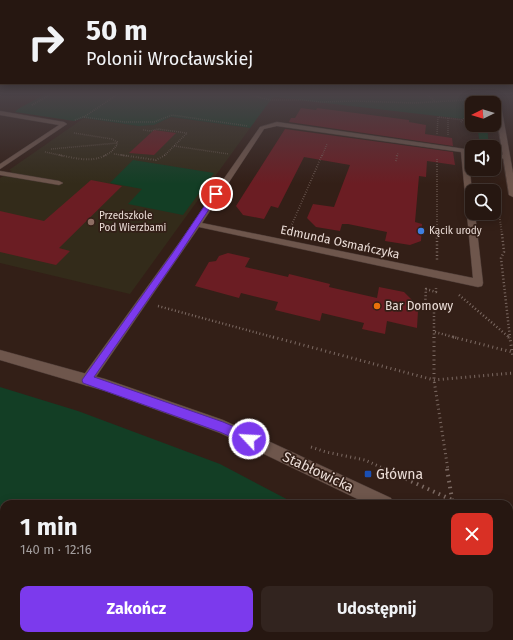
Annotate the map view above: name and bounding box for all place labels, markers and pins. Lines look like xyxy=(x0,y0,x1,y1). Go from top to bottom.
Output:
pin xyxy=(199,177,233,211)
place label: Przedszkole Pod Wierzbami xyxy=(99,210,166,234)
marker: Przedszkole Pod Wierzbami xyxy=(86,217,96,227)
place label: Kącik urody xyxy=(429,225,482,237)
marker: Kącik urody xyxy=(416,226,426,236)
place label: Bar Domowy xyxy=(385,299,453,313)
marker: Bar Domowy xyxy=(372,301,382,311)
place label: Główna xyxy=(376,466,423,483)
marker: Główna xyxy=(363,469,373,479)

